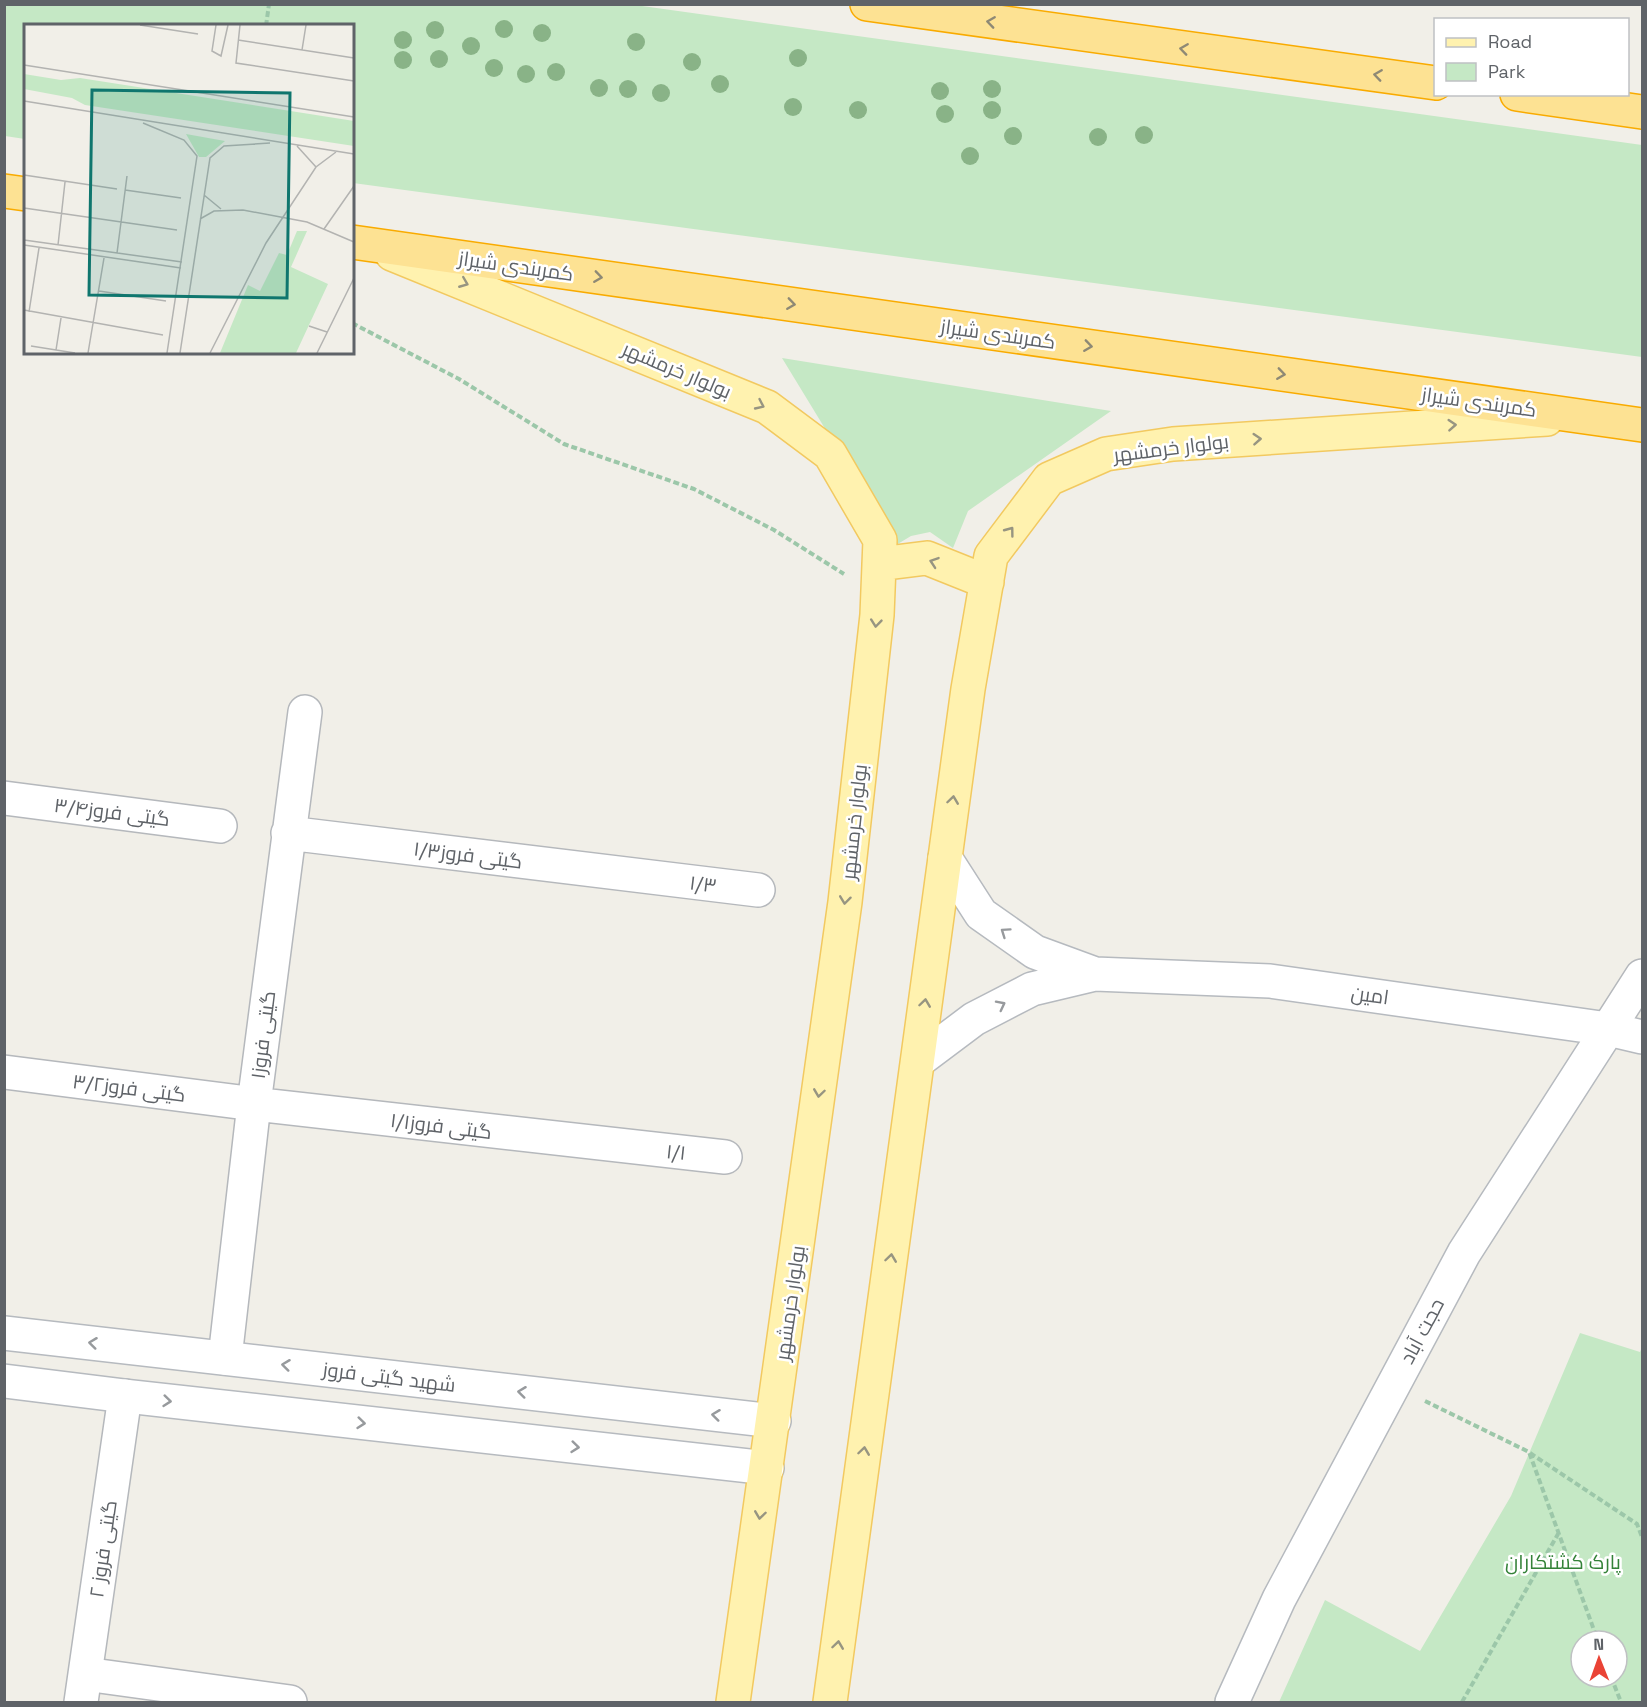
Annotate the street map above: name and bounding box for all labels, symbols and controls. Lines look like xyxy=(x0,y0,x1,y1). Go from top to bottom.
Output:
one-way arrow xyxy=(987,16,996,28)
legend xyxy=(1434,18,1629,96)
inset map xyxy=(24,24,354,354)
text: Road xyxy=(1488,30,1532,53)
one-way arrow xyxy=(1180,43,1189,55)
text: Park xyxy=(1488,60,1526,83)
one-way arrow xyxy=(1373,70,1382,82)
street label: کمربندی شیراز xyxy=(456,245,575,287)
one-way arrow xyxy=(593,271,602,283)
one-way arrow xyxy=(457,276,468,288)
one-way arrow xyxy=(786,298,795,310)
street label: کمربندی شیراز xyxy=(938,313,1057,355)
street label: بولوار خرمشهر xyxy=(618,335,736,405)
one-way arrow xyxy=(1083,340,1092,352)
one-way arrow xyxy=(1276,367,1285,379)
street label: کمربندی شیراز xyxy=(1419,381,1538,423)
one-way arrow xyxy=(754,398,765,410)
one-way arrow xyxy=(1447,419,1456,432)
street label: بولوار خرمشهر xyxy=(1111,428,1230,468)
one-way arrow xyxy=(1253,432,1262,445)
one-way arrow xyxy=(1003,526,1014,537)
one-way arrow xyxy=(929,556,940,569)
one-way arrow xyxy=(870,618,883,627)
street label: بولوار خرمشهر xyxy=(835,763,873,882)
street label: ۳/۴گیتی فروز xyxy=(53,792,171,832)
one-way arrow xyxy=(947,796,959,805)
street label: ۱/۳گیتی فروز xyxy=(412,835,524,875)
street label: ۱/۳ xyxy=(688,869,718,899)
one-way arrow xyxy=(839,895,852,905)
one-way arrow xyxy=(1001,928,1012,939)
street label: امین xyxy=(1349,979,1391,1011)
street label: ۱گیتی فروز xyxy=(245,989,281,1081)
one-way arrow xyxy=(919,998,931,1008)
one-way arrow xyxy=(994,1001,1005,1012)
street label: ۳/۲گیتی فروز xyxy=(71,1068,187,1108)
one-way arrow xyxy=(813,1089,825,1098)
street label: ۱/۱گیتی فروز xyxy=(389,1107,493,1145)
street label: ۱/۱ xyxy=(665,1138,687,1166)
street label: بولوار خرمشهر xyxy=(769,1244,811,1363)
one-way arrow xyxy=(884,1253,896,1263)
street label: حجت آباد xyxy=(1394,1294,1450,1368)
one-way arrow xyxy=(88,1337,97,1350)
street label: شهید گیتی فروز xyxy=(320,1356,457,1398)
one-way arrow xyxy=(282,1359,291,1372)
one-way arrow xyxy=(517,1387,526,1399)
one-way arrow xyxy=(162,1394,171,1407)
one-way arrow xyxy=(711,1409,720,1422)
one-way arrow xyxy=(356,1416,365,1429)
one-way arrow xyxy=(571,1440,580,1453)
one-way arrow xyxy=(858,1447,870,1456)
street label: گیتی فروز ۲ xyxy=(83,1499,123,1599)
one-way arrow xyxy=(755,1511,767,1520)
park label: پارک کشتکاران xyxy=(1505,1549,1622,1575)
north arrow xyxy=(1569,1629,1629,1689)
text: N xyxy=(1593,1634,1604,1655)
one-way arrow xyxy=(832,1640,844,1649)

